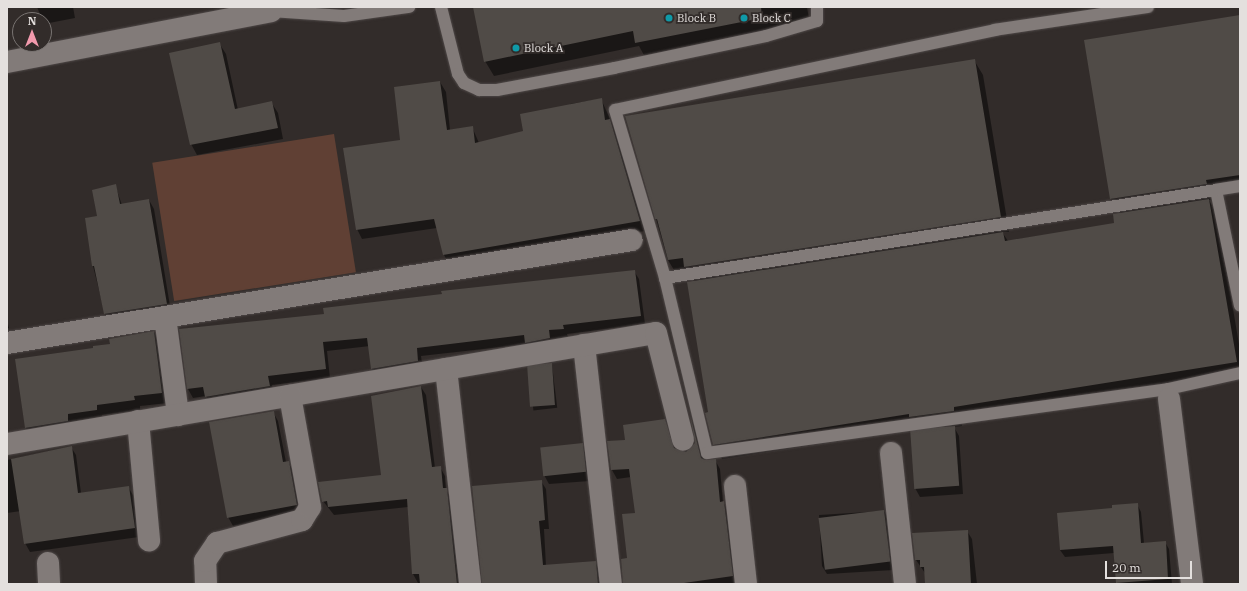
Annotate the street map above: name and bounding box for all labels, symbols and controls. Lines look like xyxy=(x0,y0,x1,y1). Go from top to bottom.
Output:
place label: Block B xyxy=(677,11,716,25)
place label: Block C xyxy=(752,11,791,25)
north arrow xyxy=(12,12,52,52)
marker: Block B xyxy=(664,13,674,23)
marker: Block C xyxy=(739,13,749,23)
text: N xyxy=(28,14,36,28)
place label: Block A xyxy=(524,41,563,55)
marker: Block A xyxy=(511,43,521,53)
scale bar xyxy=(1107,553,1194,579)
text: 20 m xyxy=(1112,560,1141,575)

